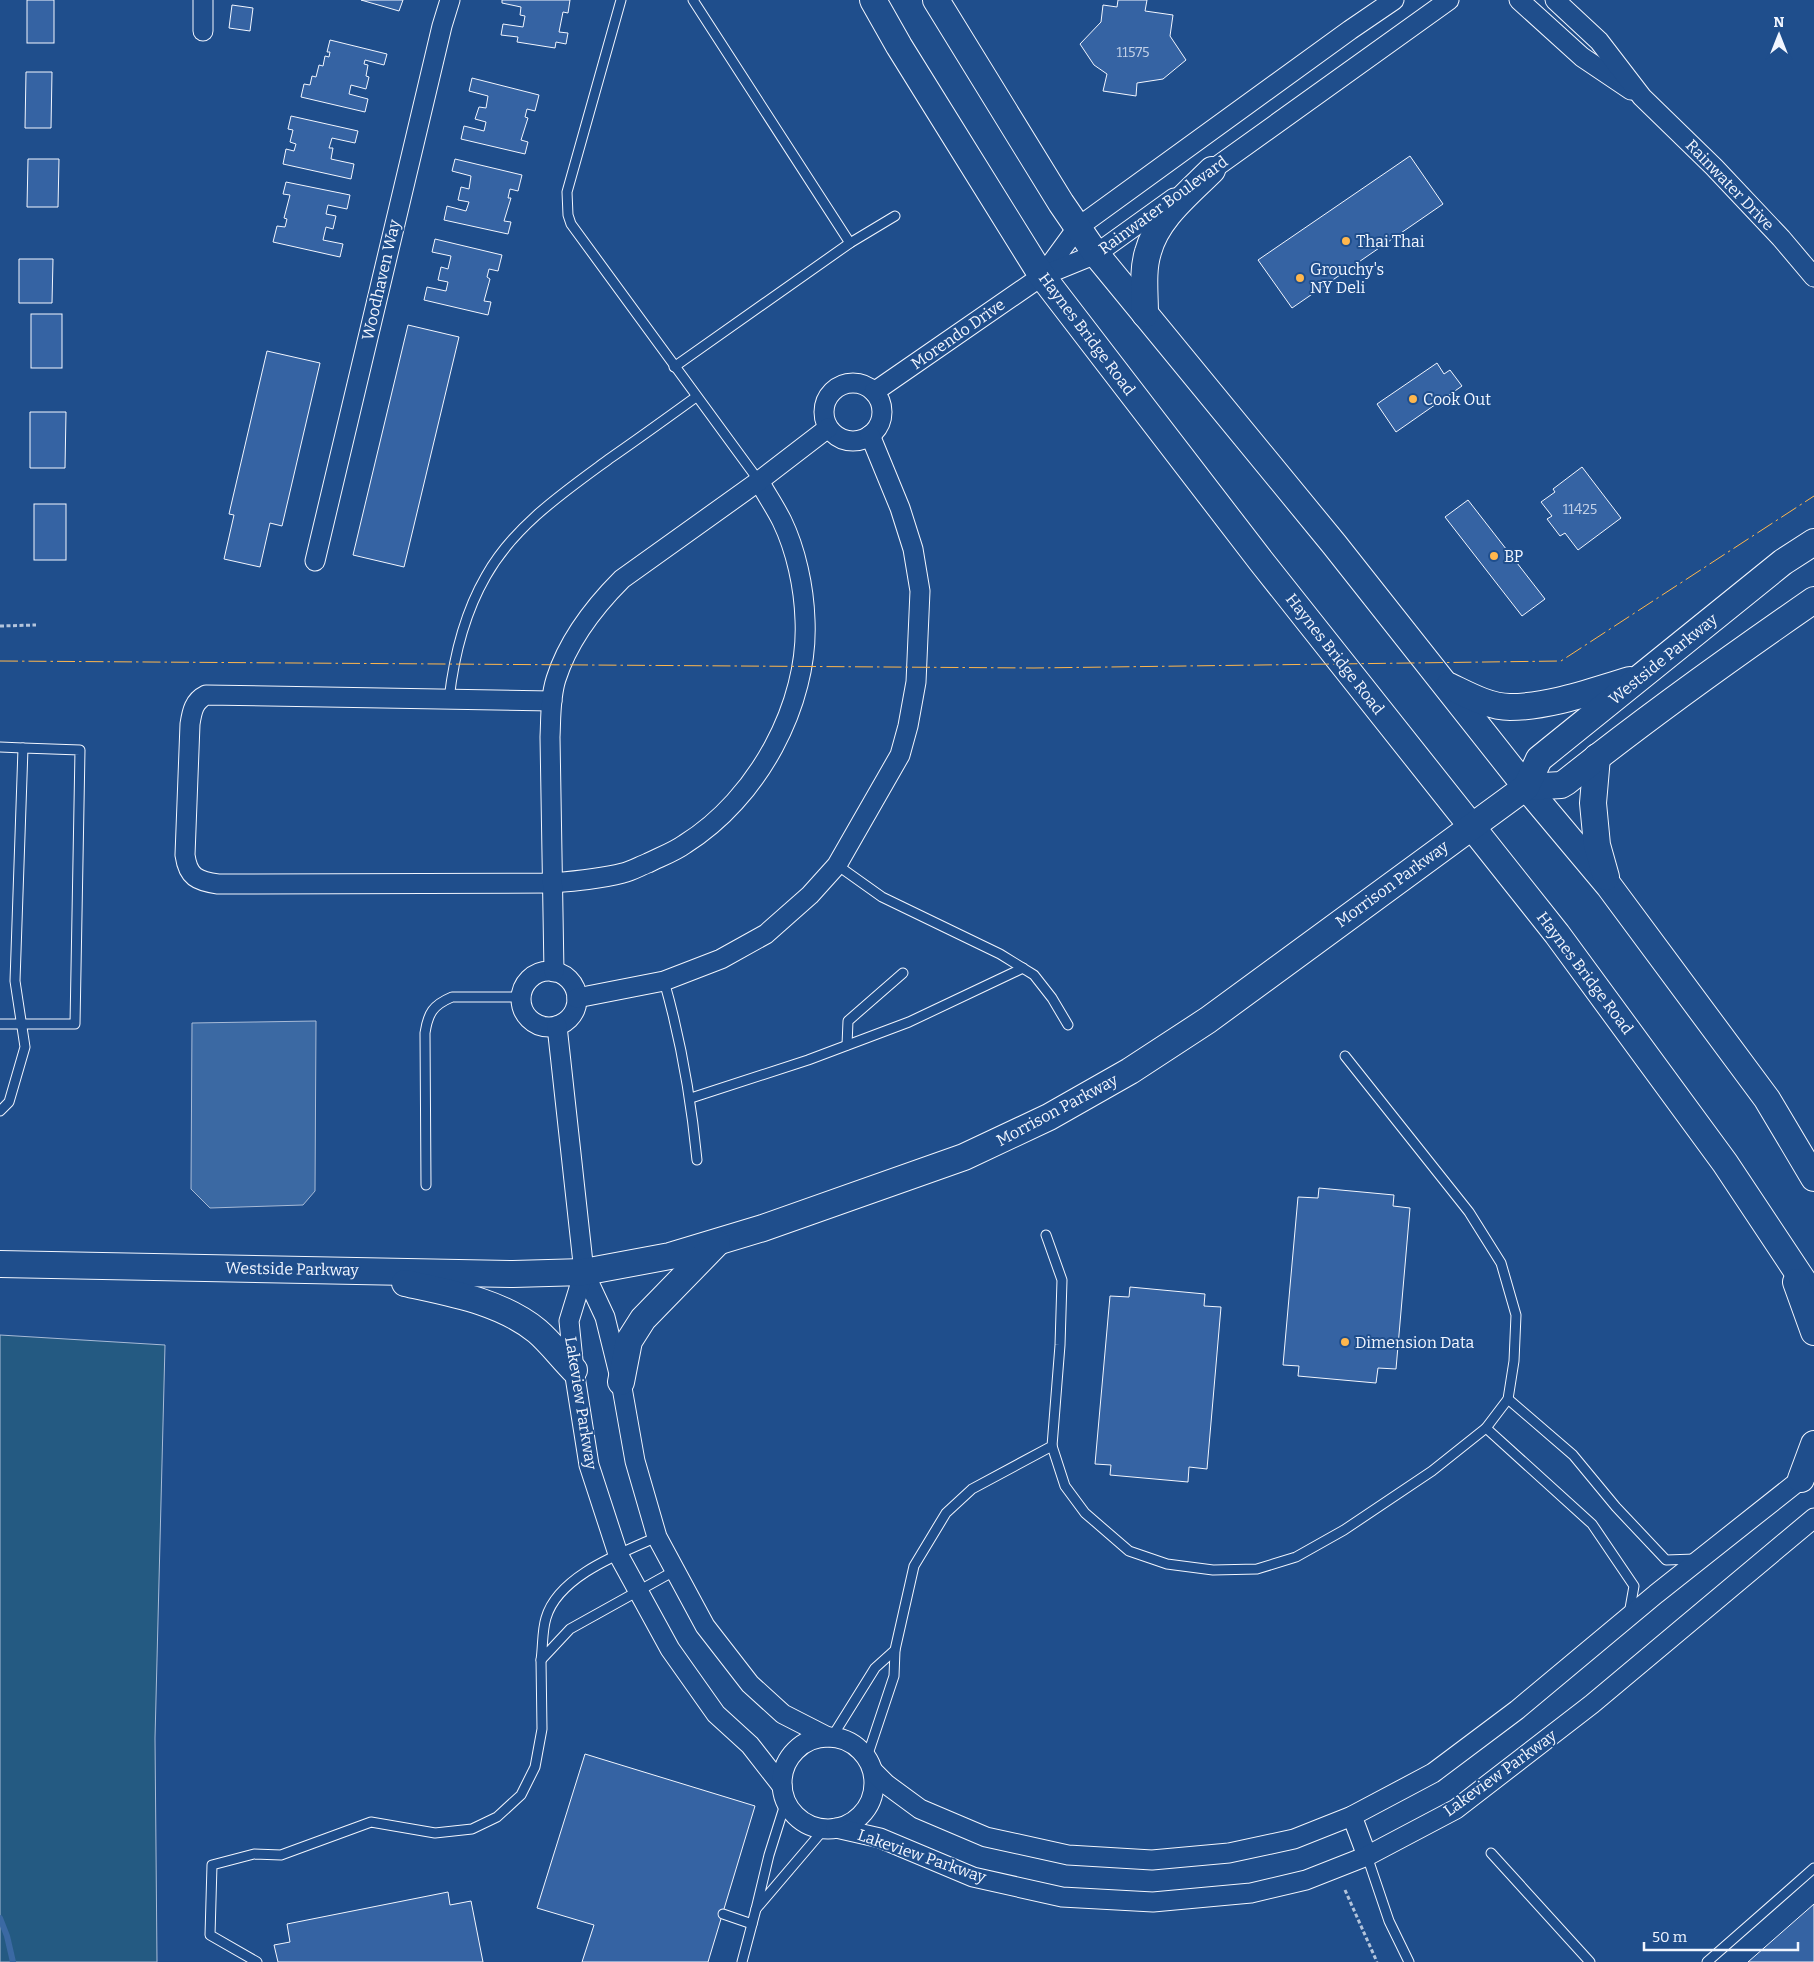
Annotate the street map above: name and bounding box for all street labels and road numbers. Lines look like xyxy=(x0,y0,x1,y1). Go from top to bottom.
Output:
street label: Rainwater Drive xyxy=(1682,136,1778,234)
street label: Rainwater Boulevard xyxy=(1095,152,1232,258)
street label: Woodhaven Way xyxy=(358,217,404,342)
street label: Haynes Bridge Road xyxy=(1035,269,1140,399)
street label: Morendo Drive xyxy=(907,295,1009,373)
street label: Haynes Bridge Road xyxy=(1282,590,1388,719)
street label: Westside Parkway xyxy=(1605,609,1721,708)
street label: Morrison Parkway xyxy=(1332,836,1452,931)
street label: Haynes Bridge Road xyxy=(1533,908,1638,1038)
street label: Morrison Parkway xyxy=(993,1070,1121,1150)
street label: Westside Parkway xyxy=(225,1258,360,1280)
street label: Lakeview Parkway xyxy=(561,1335,601,1471)
street label: Lakeview Parkway xyxy=(1440,1725,1560,1820)
street label: Lakeview Parkway xyxy=(855,1825,989,1887)

